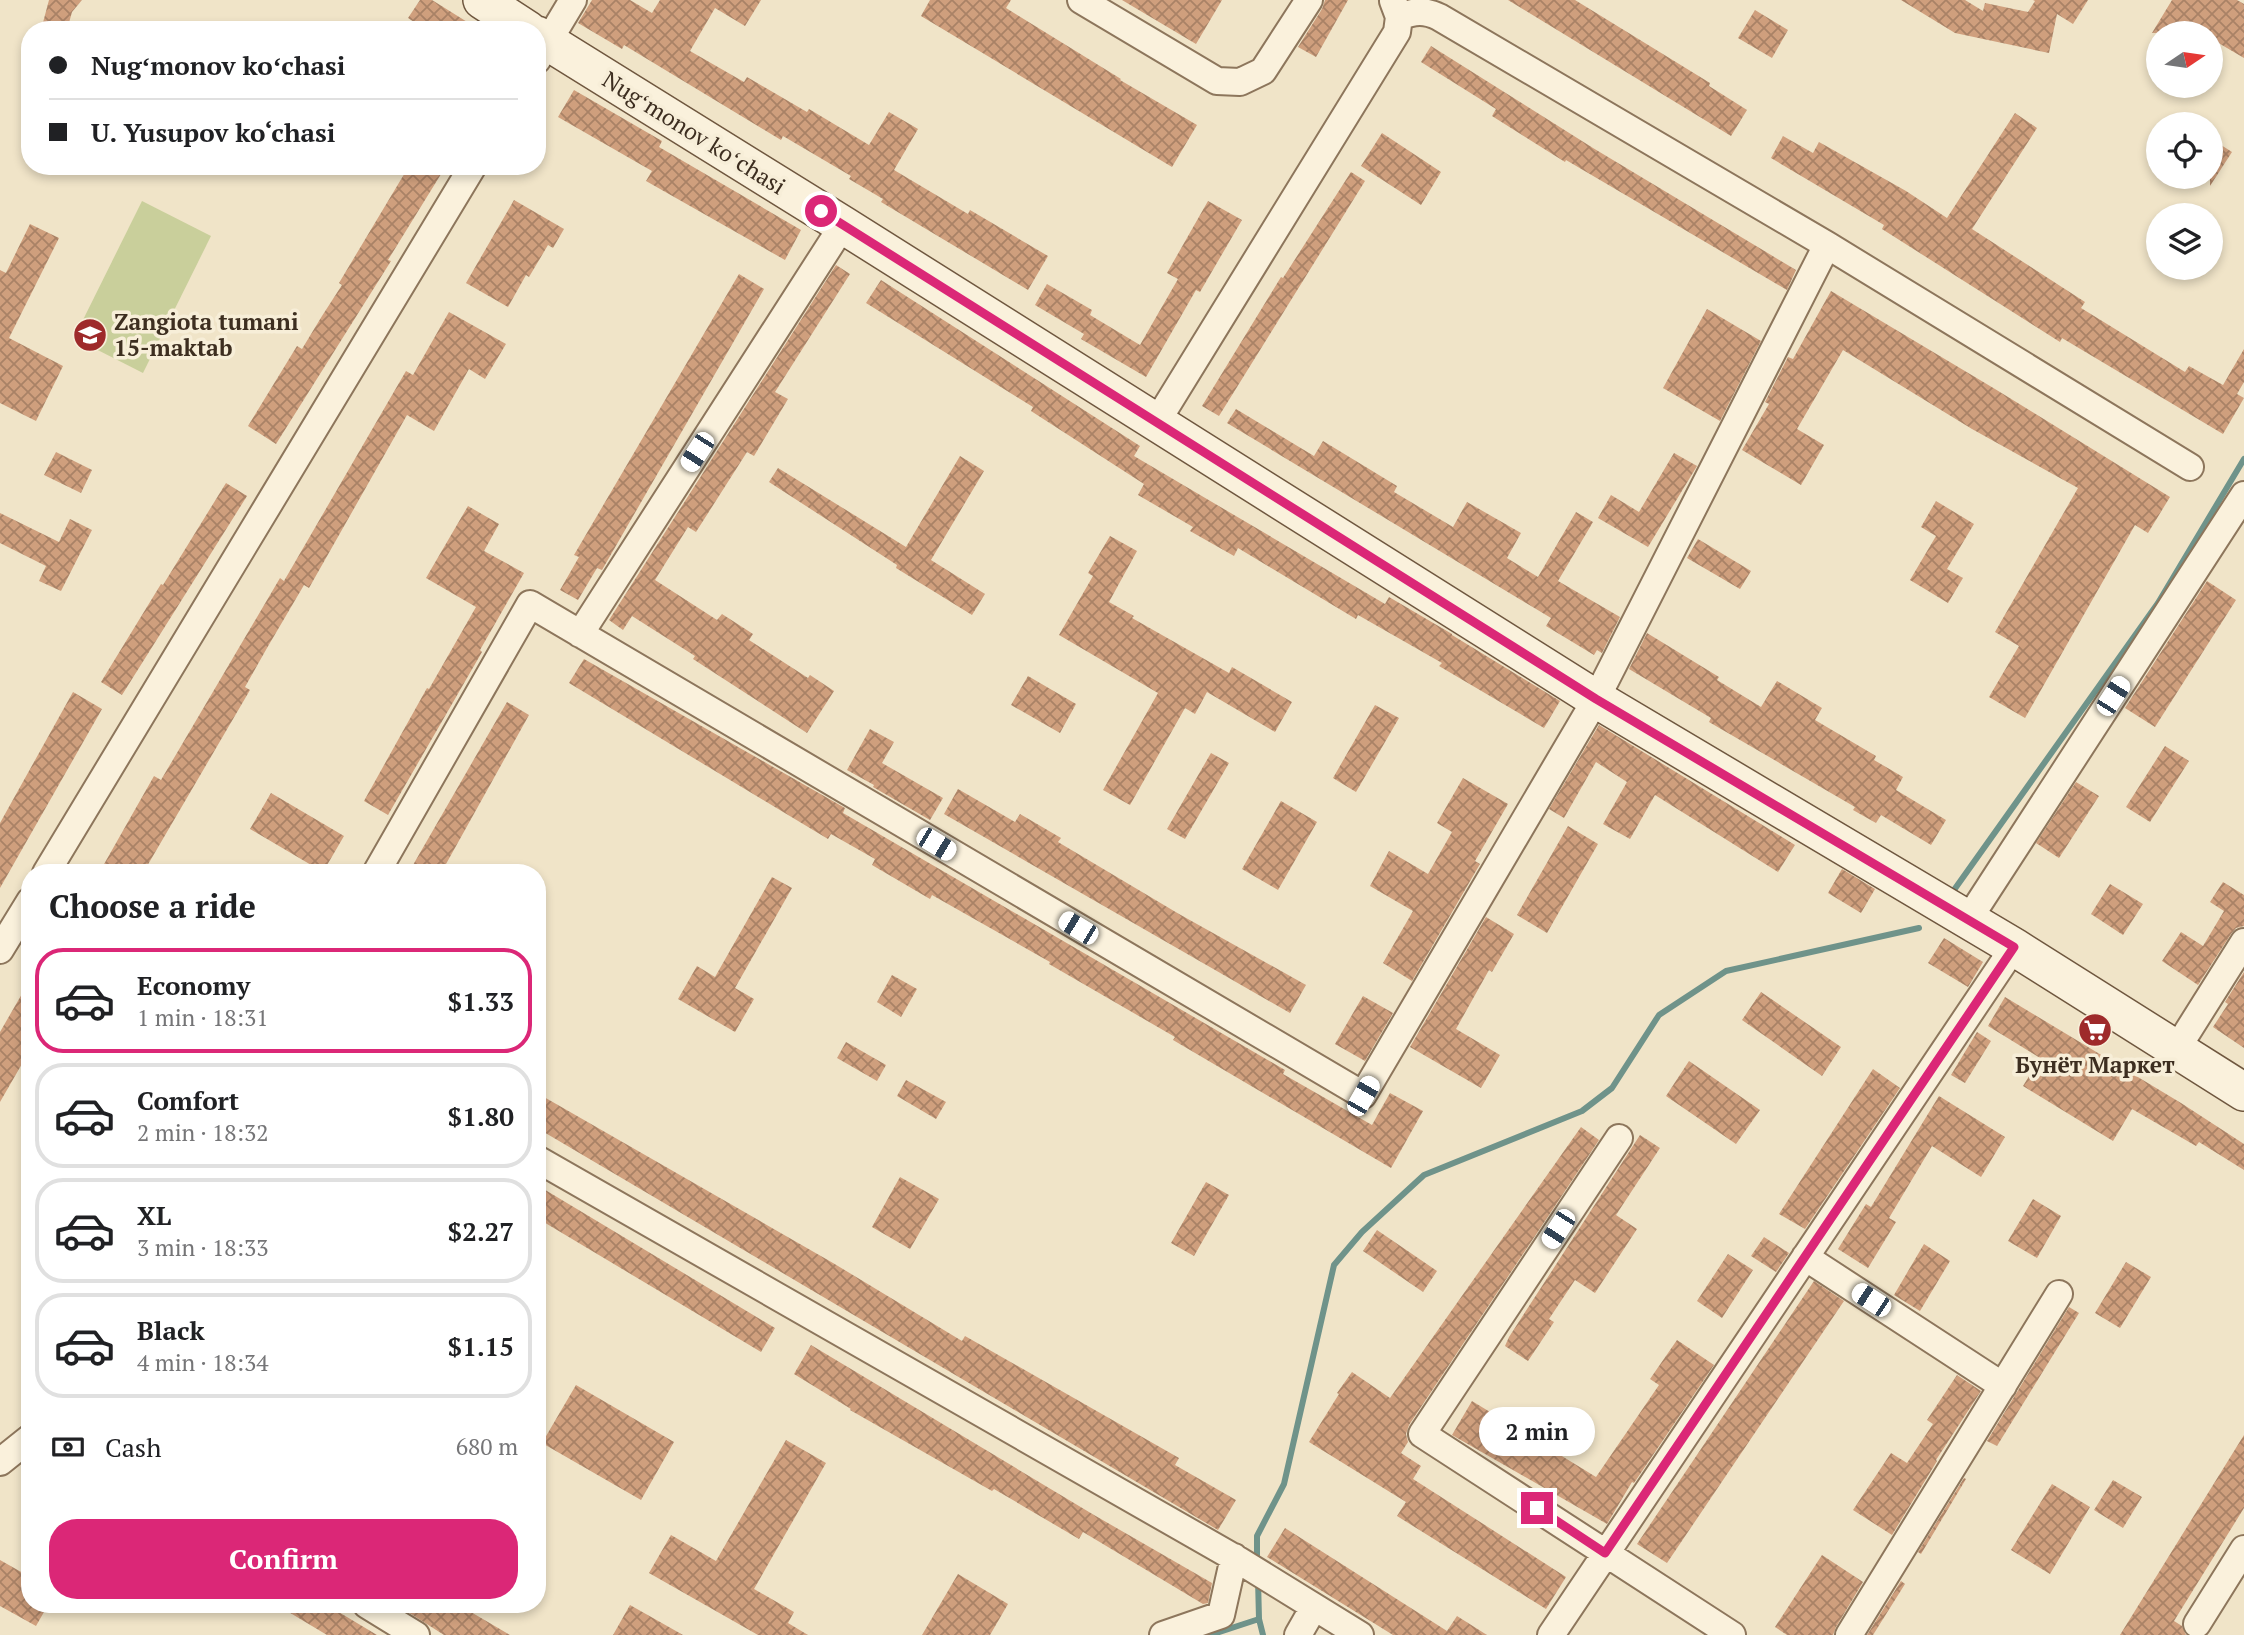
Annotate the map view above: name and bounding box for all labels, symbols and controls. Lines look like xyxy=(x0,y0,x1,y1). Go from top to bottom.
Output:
north arrow xyxy=(2146,21,2222,98)
map controls xyxy=(2146,21,2223,280)
text: Nugʻmonov koʻchasi xyxy=(91,48,345,82)
street label: Nugʻmonov koʻchasi xyxy=(597,64,792,201)
button: locate xyxy=(2146,112,2223,189)
text: U. Yusupov ko‘chasi xyxy=(91,115,335,149)
route start xyxy=(805,195,837,227)
button: layers xyxy=(2146,203,2223,280)
place label: Zangiota tumani 15-maktab xyxy=(114,306,299,363)
school or university icon: Zangiota tumani 15-maktab xyxy=(71,316,109,354)
car xyxy=(677,429,718,475)
car xyxy=(2093,673,2134,719)
car xyxy=(913,824,960,864)
text: Choose a ride xyxy=(49,885,256,927)
car xyxy=(1055,908,1102,948)
text: Economy xyxy=(137,968,250,1002)
icon: car xyxy=(53,969,116,1032)
text: $1.33 xyxy=(448,984,514,1018)
text: 1 min · 18:31 xyxy=(137,1002,269,1033)
supermarket icon: Бунёт Маркет xyxy=(2076,1011,2114,1049)
place label: Бунёт Маркет xyxy=(2015,1049,2175,1080)
car xyxy=(1344,1073,1383,1119)
text: Comfort xyxy=(137,1083,239,1117)
icon: car xyxy=(53,1084,116,1147)
text: $1.80 xyxy=(448,1099,514,1133)
text: 2 min · 18:32 xyxy=(137,1117,269,1148)
text: XL xyxy=(137,1198,171,1232)
icon: car xyxy=(53,1199,116,1262)
car xyxy=(1538,1206,1579,1252)
text: $2.27 xyxy=(448,1214,514,1248)
text: 3 min · 18:33 xyxy=(137,1232,269,1263)
car xyxy=(1848,1280,1895,1320)
text: Black xyxy=(137,1313,205,1347)
icon: car xyxy=(53,1314,116,1377)
text: $1.15 xyxy=(448,1329,514,1363)
text: 4 min · 18:34 xyxy=(137,1347,269,1378)
callout: 2 min xyxy=(1479,1406,1595,1456)
text: 2 min xyxy=(1506,1416,1568,1447)
icon: cash xyxy=(49,1428,87,1466)
text: Cash xyxy=(105,1430,161,1464)
text: 680 m xyxy=(456,1431,518,1462)
route end xyxy=(1521,1492,1553,1524)
button: Confirm xyxy=(49,1519,518,1599)

